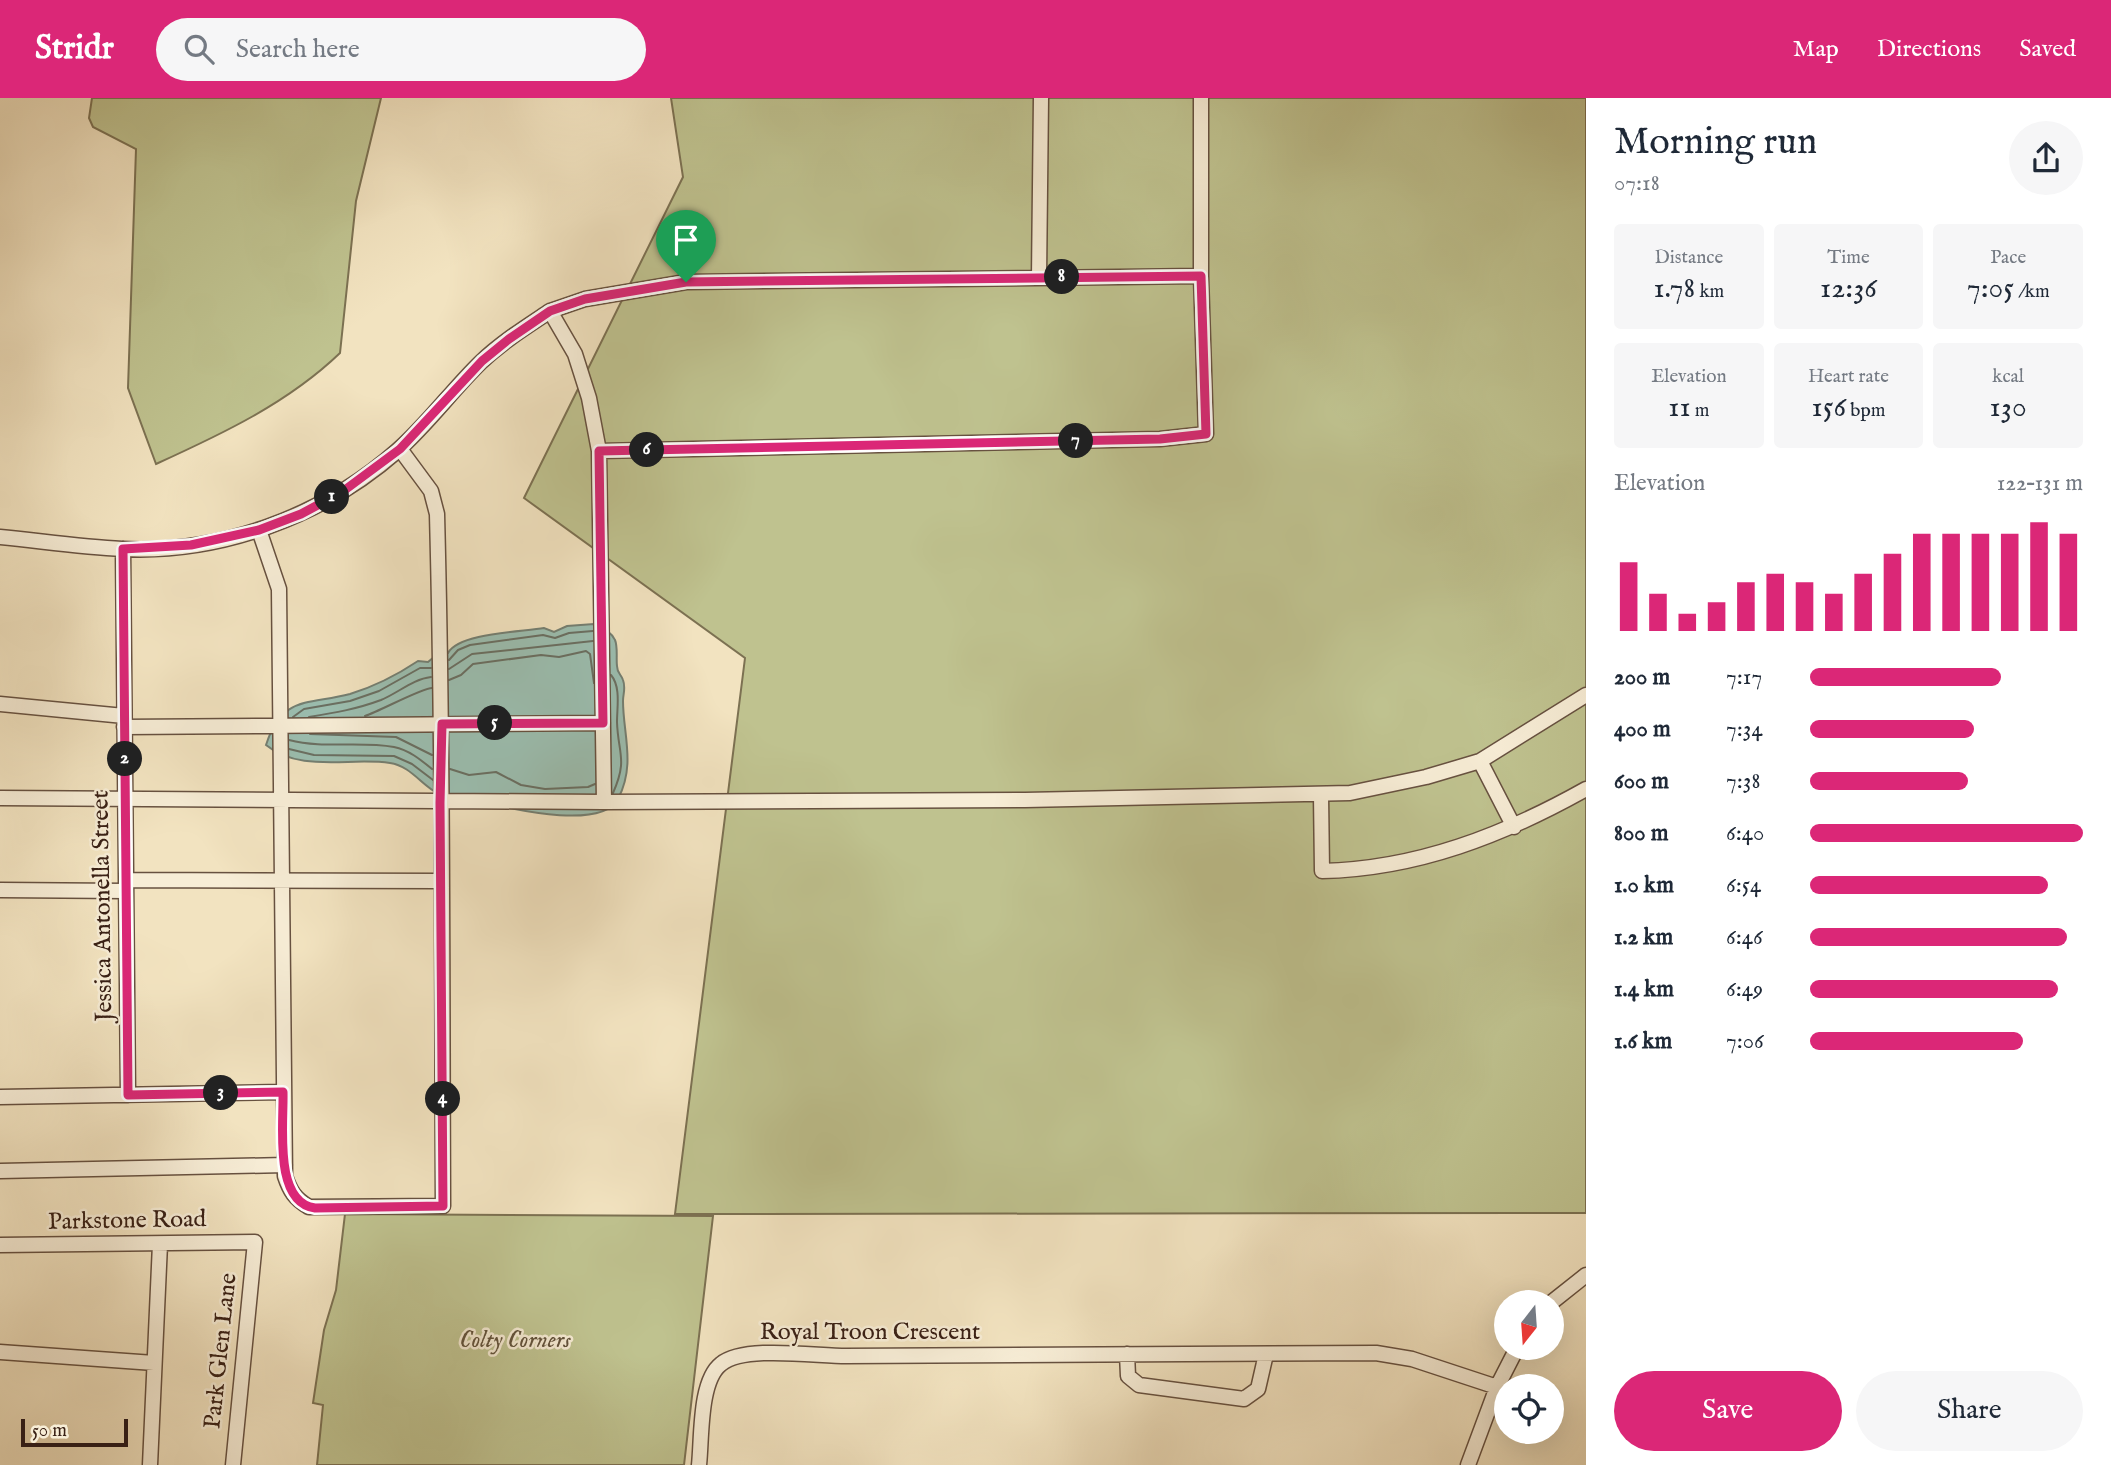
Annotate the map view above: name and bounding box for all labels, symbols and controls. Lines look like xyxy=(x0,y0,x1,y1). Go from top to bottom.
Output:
search box xyxy=(156,18,646,81)
text: Stridr xyxy=(35,28,114,70)
icon: search xyxy=(180,30,218,68)
text: Search here xyxy=(236,33,360,66)
text: Map xyxy=(1793,34,1839,65)
text: Directions xyxy=(1877,34,1981,65)
text: Saved xyxy=(2019,34,2076,65)
text: Morning run xyxy=(1614,119,1817,167)
button: share xyxy=(2009,121,2083,195)
text: 07:18 xyxy=(1614,169,1660,198)
pin xyxy=(656,210,716,282)
icon: arrive xyxy=(667,221,705,259)
text: Distance xyxy=(1654,246,1723,270)
text: Time xyxy=(1827,246,1870,270)
text: Pace xyxy=(1990,246,2026,270)
pin: 8 xyxy=(1044,260,1080,294)
text: 8 xyxy=(1058,264,1065,288)
text: 1.78 xyxy=(1653,270,1695,308)
text: 12:36 xyxy=(1820,270,1877,308)
text: 7:05 xyxy=(1967,270,2014,308)
text: km xyxy=(1695,280,1724,304)
text: /km xyxy=(2014,280,2050,304)
text: Elevation xyxy=(1651,365,1727,389)
text: Heart rate xyxy=(1808,365,1889,389)
text: kcal xyxy=(1992,365,2024,389)
text: 11 xyxy=(1668,389,1691,427)
text: 156 xyxy=(1812,389,1846,427)
text: 130 xyxy=(1990,389,2027,427)
text: m xyxy=(1691,399,1709,423)
text: bpm xyxy=(1846,399,1885,423)
pin: 7 xyxy=(1058,424,1094,458)
text: 7 xyxy=(1071,428,1080,452)
pin: 6 xyxy=(630,432,664,468)
text: 6 xyxy=(642,437,651,461)
text: Elevation xyxy=(1614,469,1705,498)
text: 122–131 m xyxy=(1997,469,2083,498)
pin: 1 xyxy=(314,480,350,514)
text: 1 xyxy=(328,484,335,508)
text: 200 m xyxy=(1614,663,1670,692)
text: 7:17 xyxy=(1726,663,1762,692)
pin: 5 xyxy=(477,706,512,740)
text: 5 xyxy=(491,710,498,734)
text: 400 m xyxy=(1614,715,1671,744)
text: 7:34 xyxy=(1726,715,1763,744)
pin: 2 xyxy=(108,742,142,776)
text: 2 xyxy=(120,746,129,770)
text: 600 m xyxy=(1614,767,1669,796)
text: 7:38 xyxy=(1726,767,1760,796)
street label: Jessica Antonella Street xyxy=(85,790,121,1025)
text: 800 m xyxy=(1614,819,1668,848)
text: 6:40 xyxy=(1726,819,1764,848)
text: 1.0 km xyxy=(1614,871,1674,900)
text: 6:54 xyxy=(1726,871,1761,900)
text: 1.2 km xyxy=(1614,923,1673,952)
text: 6:46 xyxy=(1726,923,1763,952)
text: 1.4 km xyxy=(1614,975,1674,1004)
text: 6:49 xyxy=(1726,975,1763,1004)
text: 1.6 km xyxy=(1614,1027,1672,1056)
text: 7:06 xyxy=(1726,1027,1764,1056)
pin: 3 xyxy=(204,1076,238,1110)
text: 3 xyxy=(217,1080,224,1104)
pin: 4 xyxy=(426,1082,460,1116)
text: 4 xyxy=(438,1086,447,1110)
street label: Parkstone Road xyxy=(48,1204,207,1238)
street label: Park Glen Lane xyxy=(197,1271,245,1431)
north arrow xyxy=(1494,1290,1564,1360)
map controls xyxy=(1494,1290,1564,1444)
street label: Royal Troon Crescent xyxy=(760,1317,980,1348)
park label: Colty Corners xyxy=(459,1325,572,1356)
button: Save xyxy=(1614,1371,1842,1451)
button: Share xyxy=(1856,1371,2083,1451)
button: locate xyxy=(1494,1374,1564,1444)
scale bar xyxy=(21,1416,128,1448)
text: 50 m xyxy=(32,1419,67,1443)

